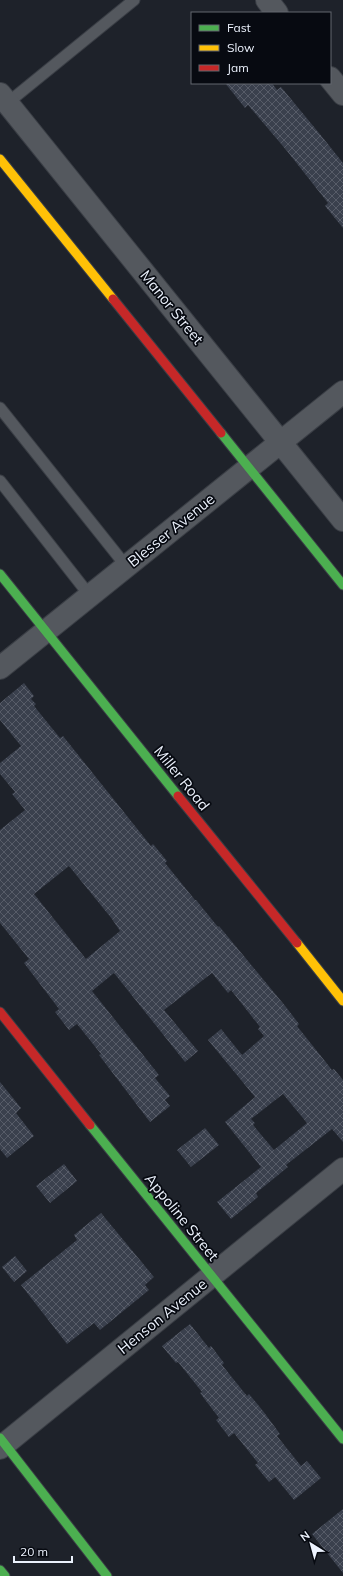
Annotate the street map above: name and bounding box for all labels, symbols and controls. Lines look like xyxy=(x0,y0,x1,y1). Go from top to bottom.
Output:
legend xyxy=(191,12,331,84)
text: Fast xyxy=(227,20,251,35)
text: Slow xyxy=(227,40,255,55)
text: Jam xyxy=(227,60,249,75)
street label: Manor Street xyxy=(136,266,208,348)
street label: Blesser Avenue xyxy=(124,489,218,571)
street label: Miller Road xyxy=(150,742,214,814)
street label: Appoline Street xyxy=(141,1169,223,1265)
street label: Henson Avenue xyxy=(114,1274,210,1358)
north arrow xyxy=(291,1524,331,1564)
text: N xyxy=(297,1528,313,1544)
scale bar xyxy=(14,1538,72,1564)
text: 20 m xyxy=(20,1544,48,1559)

